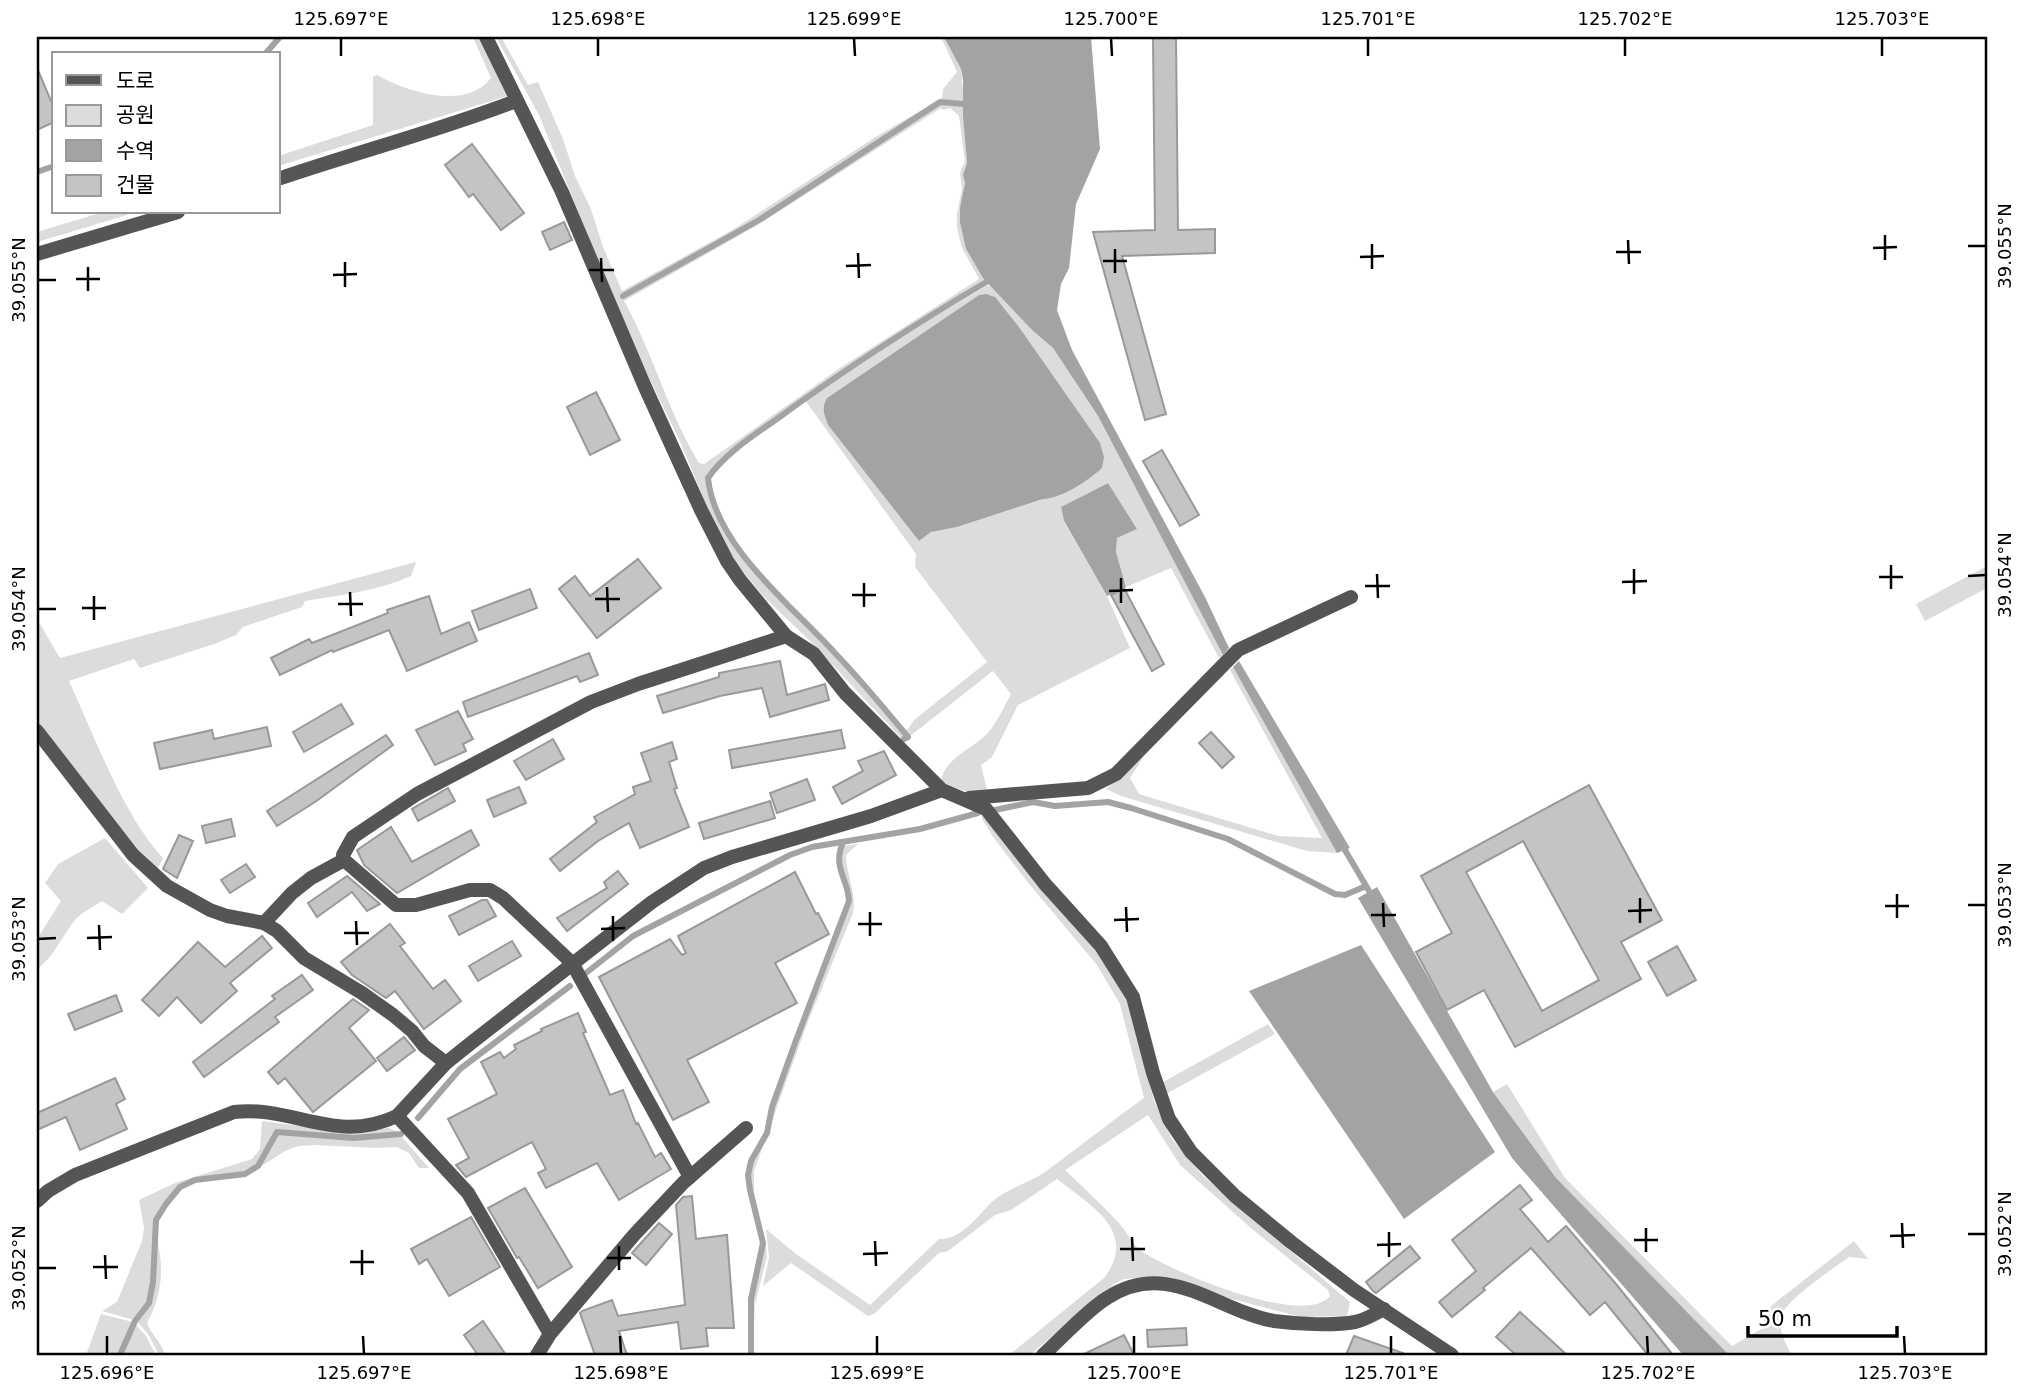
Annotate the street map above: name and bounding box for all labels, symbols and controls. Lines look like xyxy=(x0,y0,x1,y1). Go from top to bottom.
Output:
text: 125.697°E xyxy=(294,8,388,29)
text: 125.698°E xyxy=(551,8,645,29)
text: 125.699°E xyxy=(807,8,901,29)
text: 125.700°E xyxy=(1064,8,1158,29)
text: 125.701°E xyxy=(1321,8,1415,29)
text: 125.702°E xyxy=(1578,8,1672,29)
text: 125.703°E xyxy=(1835,8,1929,29)
legend xyxy=(52,52,280,214)
text: 도로 xyxy=(116,69,155,93)
text: 공원 xyxy=(116,103,155,127)
text: 수역 xyxy=(116,139,155,163)
text: 건물 xyxy=(116,173,155,197)
text: 39.055°N xyxy=(1994,203,2015,289)
text: 39.055°N xyxy=(8,237,29,323)
text: 39.054°N xyxy=(1994,532,2015,618)
text: 39.054°N xyxy=(8,566,29,652)
text: 39.053°N xyxy=(1994,862,2015,948)
text: 39.053°N xyxy=(8,896,29,982)
text: 39.052°N xyxy=(1994,1191,2015,1277)
text: 39.052°N xyxy=(8,1225,29,1311)
scale bar xyxy=(1748,1294,1896,1338)
text: 50 m xyxy=(1758,1307,1812,1331)
text: 125.696°E xyxy=(60,1362,154,1383)
text: 125.697°E xyxy=(317,1362,411,1383)
text: 125.698°E xyxy=(574,1362,668,1383)
text: 125.699°E xyxy=(830,1362,924,1383)
text: 125.700°E xyxy=(1087,1362,1181,1383)
text: 125.701°E xyxy=(1344,1362,1438,1383)
text: 125.702°E xyxy=(1601,1362,1695,1383)
text: 125.703°E xyxy=(1858,1362,1952,1383)

